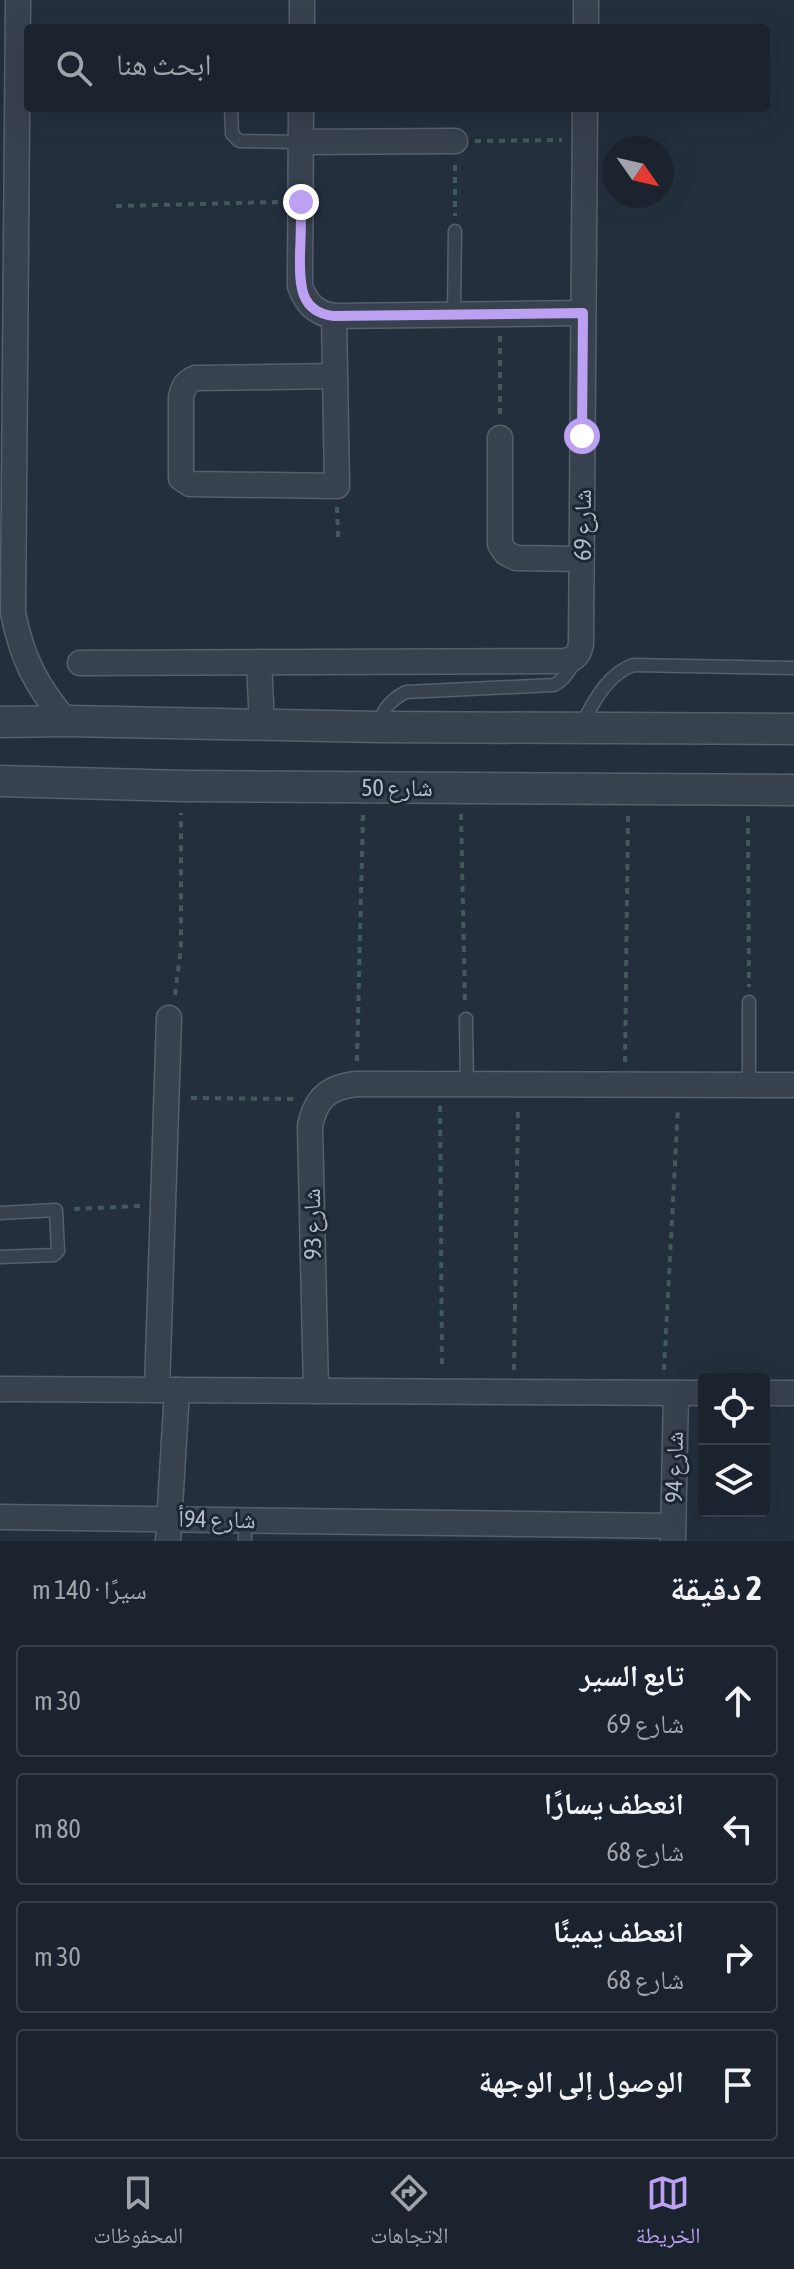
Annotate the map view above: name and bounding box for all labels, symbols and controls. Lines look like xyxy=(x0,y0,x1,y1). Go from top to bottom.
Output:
search box xyxy=(24,24,770,112)
icon: search xyxy=(52,46,96,90)
text: ابحث هنا xyxy=(116,47,212,81)
north arrow xyxy=(602,136,674,208)
route end xyxy=(283,184,319,220)
route start xyxy=(564,418,600,454)
street label: شارع 69 xyxy=(569,489,598,561)
street label: شارع 50 xyxy=(361,774,433,803)
street label: شارع 93 xyxy=(298,1188,328,1260)
map controls xyxy=(698,1373,770,1517)
button: locate xyxy=(698,1373,770,1445)
street label: شارع 94 xyxy=(660,1431,690,1503)
button: layers xyxy=(698,1445,770,1517)
street label: شارع 94أ xyxy=(178,1505,256,1535)
text: 2 دقيقة xyxy=(670,1568,762,1607)
text: سيرًا · 140 m xyxy=(32,1575,147,1605)
text: تابع السير xyxy=(580,1658,684,1692)
icon: ahead xyxy=(716,1679,760,1723)
text: 30 m xyxy=(34,1686,81,1716)
text: شارع 69 xyxy=(607,1709,684,1739)
text: انعطف يسارًا xyxy=(544,1786,684,1820)
icon: left xyxy=(716,1807,760,1851)
text: 80 m xyxy=(34,1814,81,1844)
text: شارع 68 xyxy=(607,1837,684,1867)
text: انعطف يمينًا xyxy=(553,1914,684,1948)
icon: right xyxy=(716,1935,760,1979)
text: 30 m xyxy=(34,1942,81,1972)
text: شارع 68 xyxy=(607,1965,684,1995)
icon: arrive xyxy=(716,2063,760,2107)
text: الوصول إلى الوجهة xyxy=(479,2064,684,2098)
tab: المحفوظات xyxy=(94,2171,183,2257)
tab: الاتجاهات xyxy=(370,2171,448,2257)
tab: الخريطة xyxy=(636,2171,700,2257)

